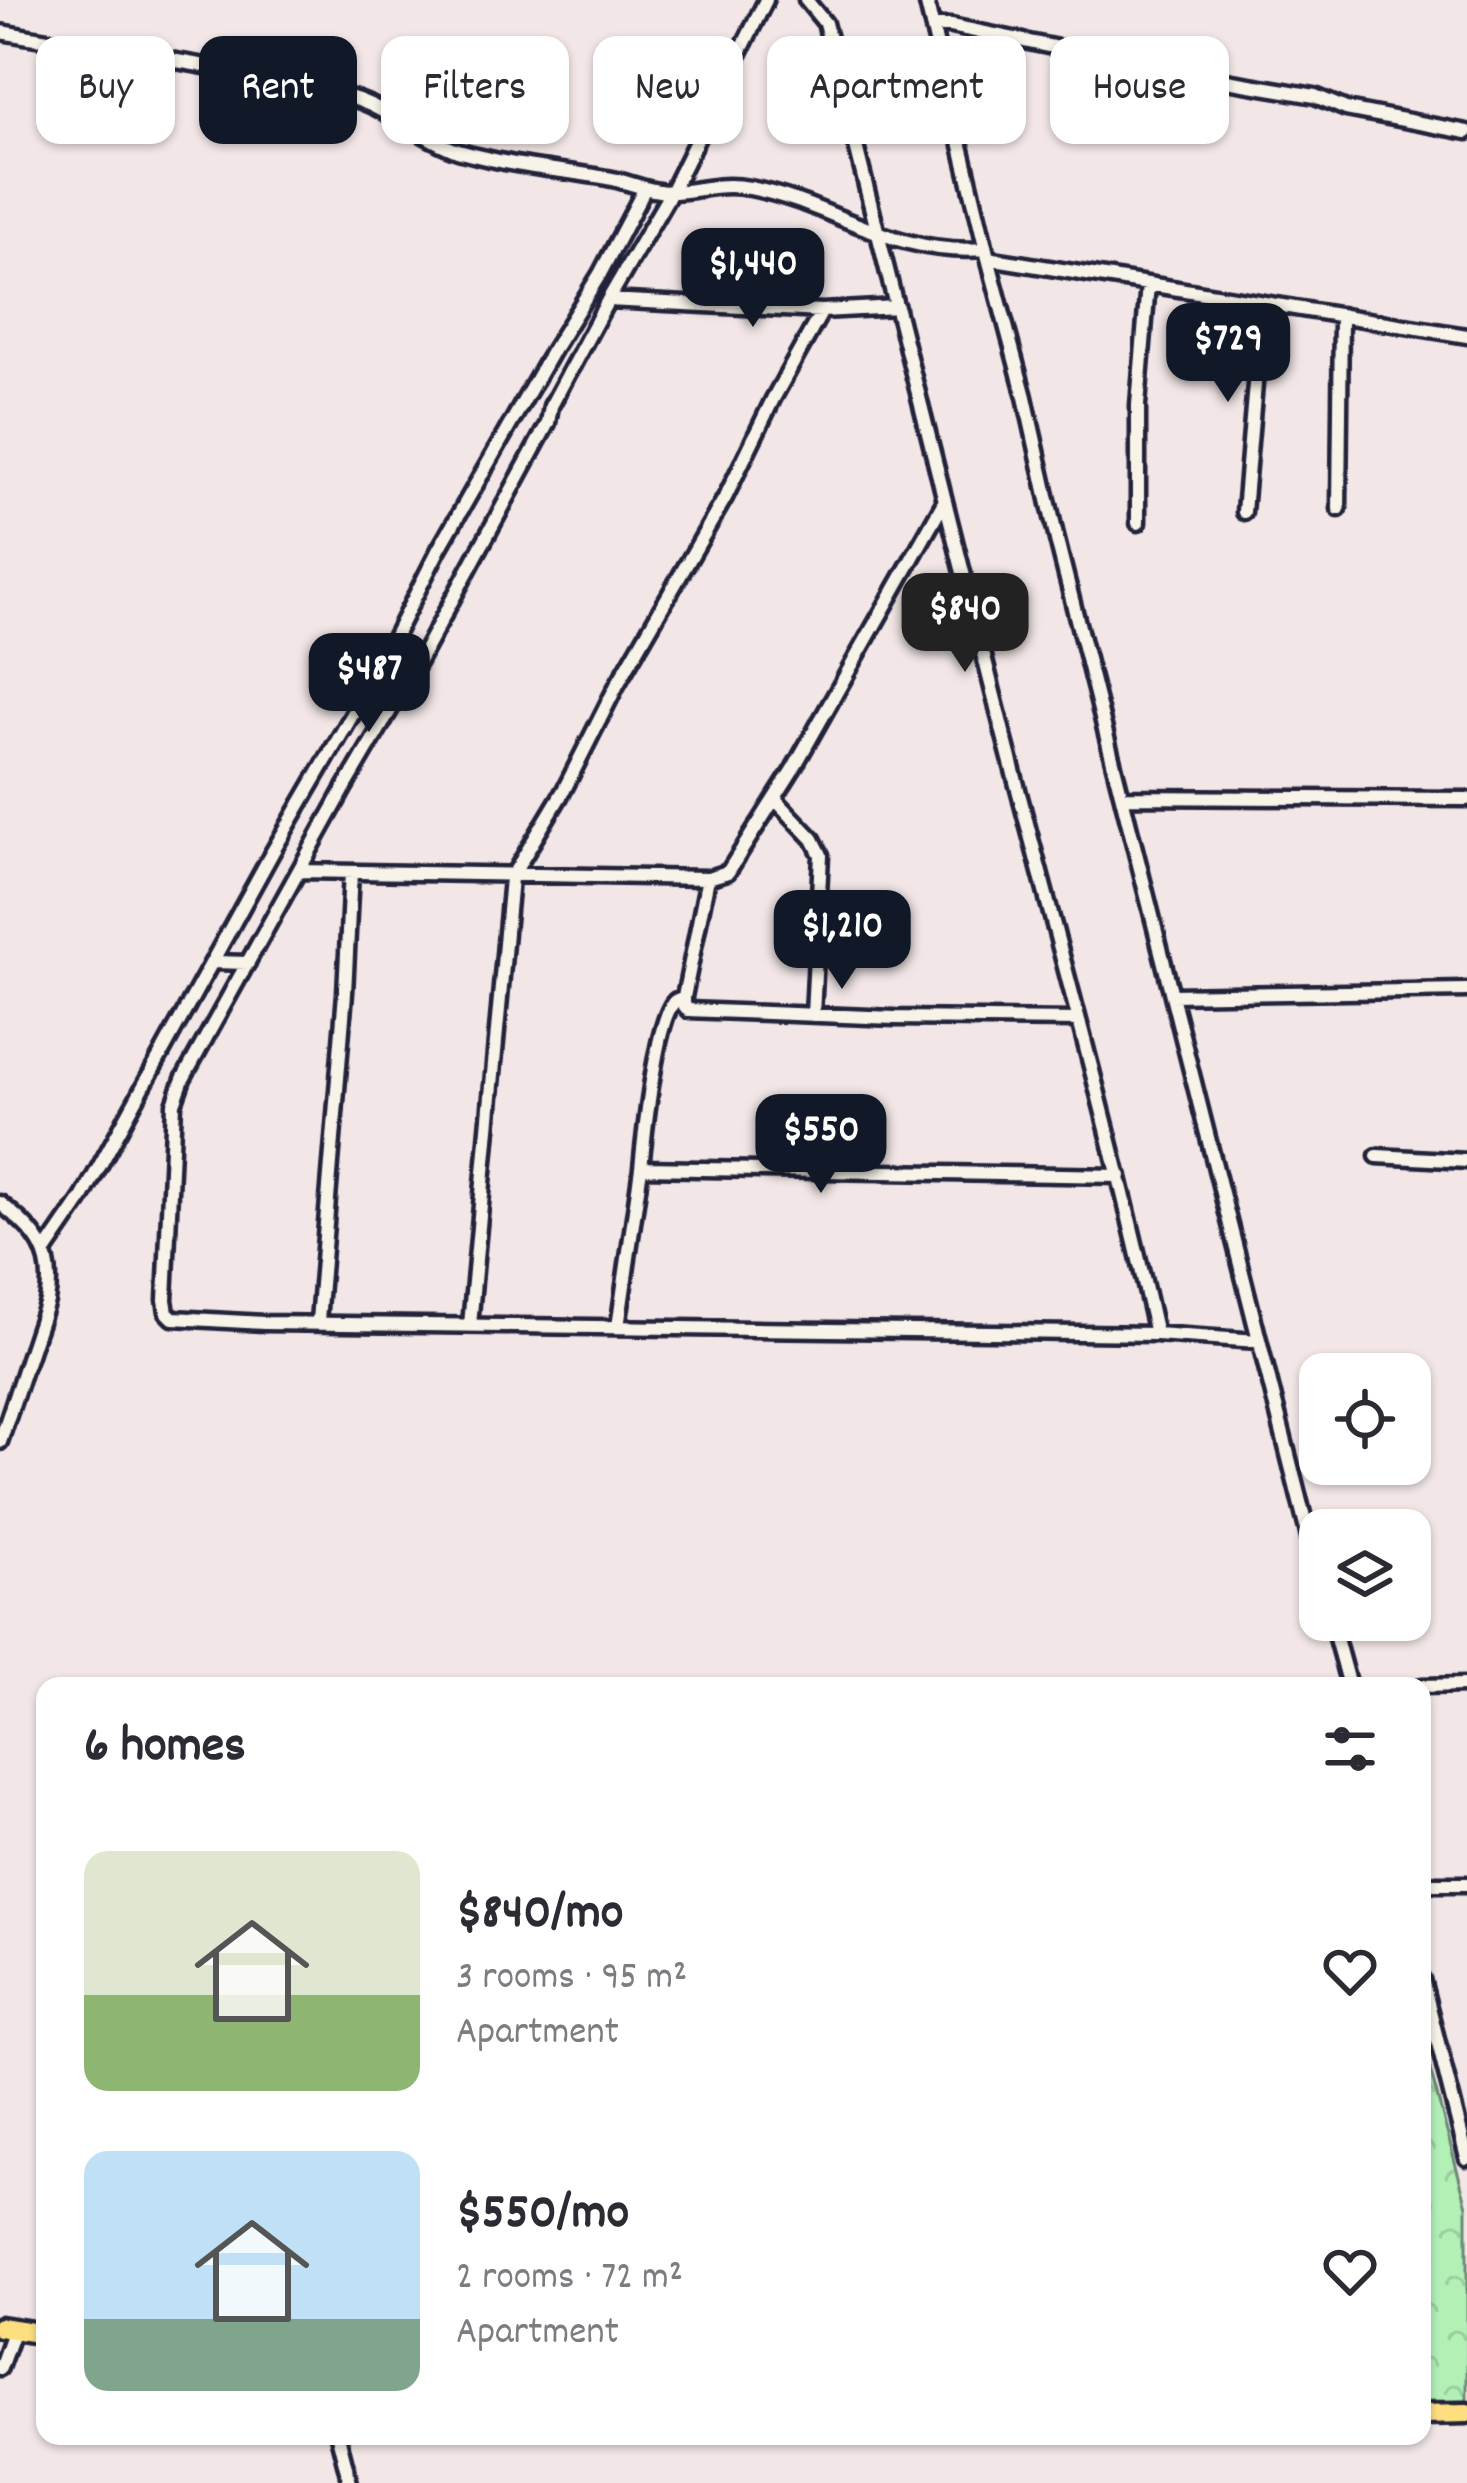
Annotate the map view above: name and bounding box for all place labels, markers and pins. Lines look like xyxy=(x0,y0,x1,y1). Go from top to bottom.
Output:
pin: $1,440 xyxy=(655,228,851,330)
pin: $729 xyxy=(1157,303,1299,405)
pin: $840 xyxy=(894,573,1036,675)
pin: $487 xyxy=(298,633,440,735)
pin: $1,210 xyxy=(744,890,940,992)
pin: $550 xyxy=(750,1094,892,1196)

